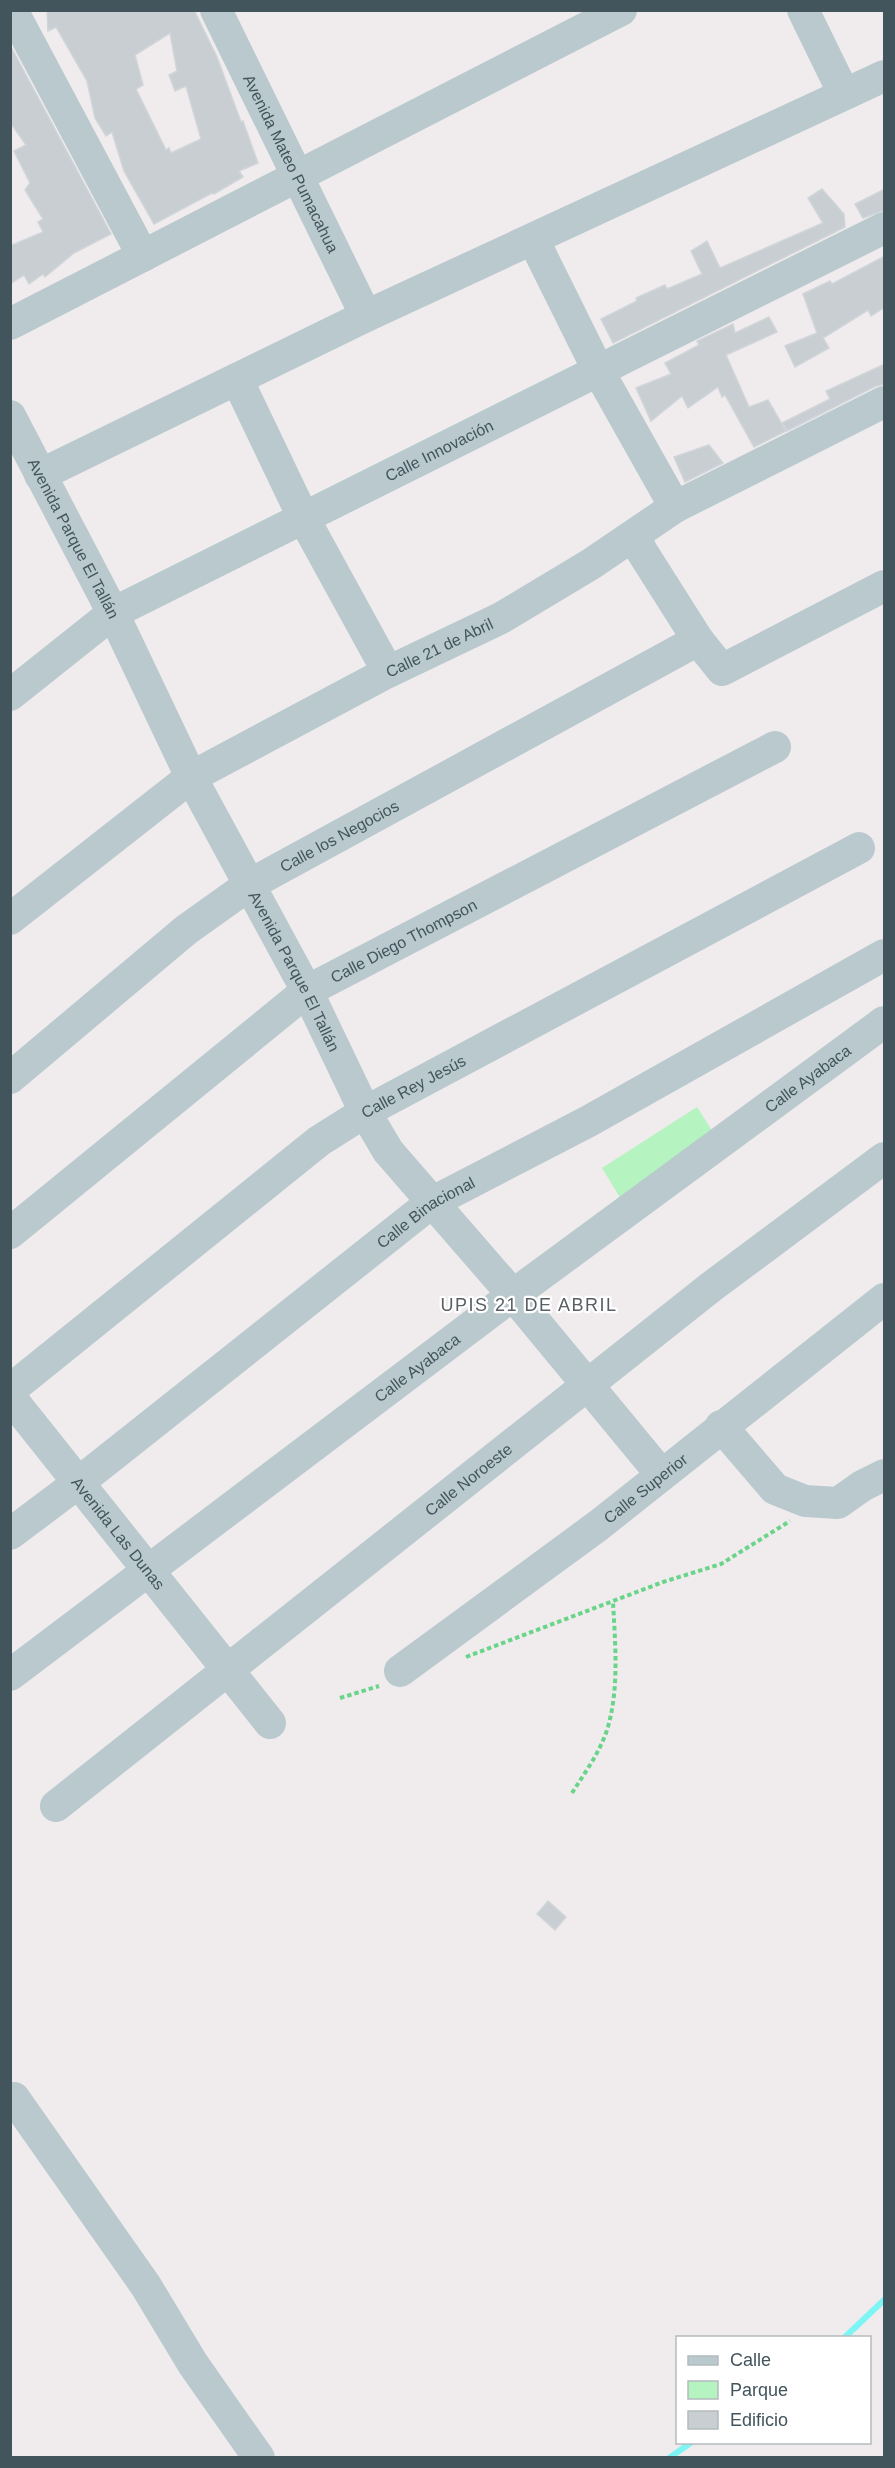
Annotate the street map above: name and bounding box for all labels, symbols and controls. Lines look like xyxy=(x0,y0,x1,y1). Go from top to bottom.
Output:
street label: Avenida Mateo Pumacahua xyxy=(240,72,342,256)
street label: Calle Innovación xyxy=(382,417,496,485)
street label: Avenida Parque El Tallán xyxy=(25,456,122,621)
street label: Calle 21 de Abril xyxy=(383,615,496,681)
street label: Calle los Negocios xyxy=(277,797,402,876)
street label: Avenida Parque El Tallán xyxy=(245,888,343,1054)
street label: Calle Diego Thompson xyxy=(328,896,480,986)
street label: Calle Ayabaca xyxy=(762,1042,854,1116)
street label: Calle Rey Jesús xyxy=(359,1052,469,1121)
street label: Calle Binacional xyxy=(374,1174,478,1252)
district label: UPIS 21 DE ABRIL xyxy=(440,1295,618,1315)
street label: Calle Ayabaca xyxy=(371,1330,463,1406)
street label: Calle Noroeste xyxy=(422,1440,515,1519)
street label: Calle Superior xyxy=(601,1450,691,1527)
street label: Avenida Las Dunas xyxy=(68,1474,168,1593)
legend xyxy=(676,2336,871,2444)
text: Calle xyxy=(730,2350,771,2370)
text: Parque xyxy=(730,2380,788,2400)
text: Edificio xyxy=(730,2410,788,2430)

